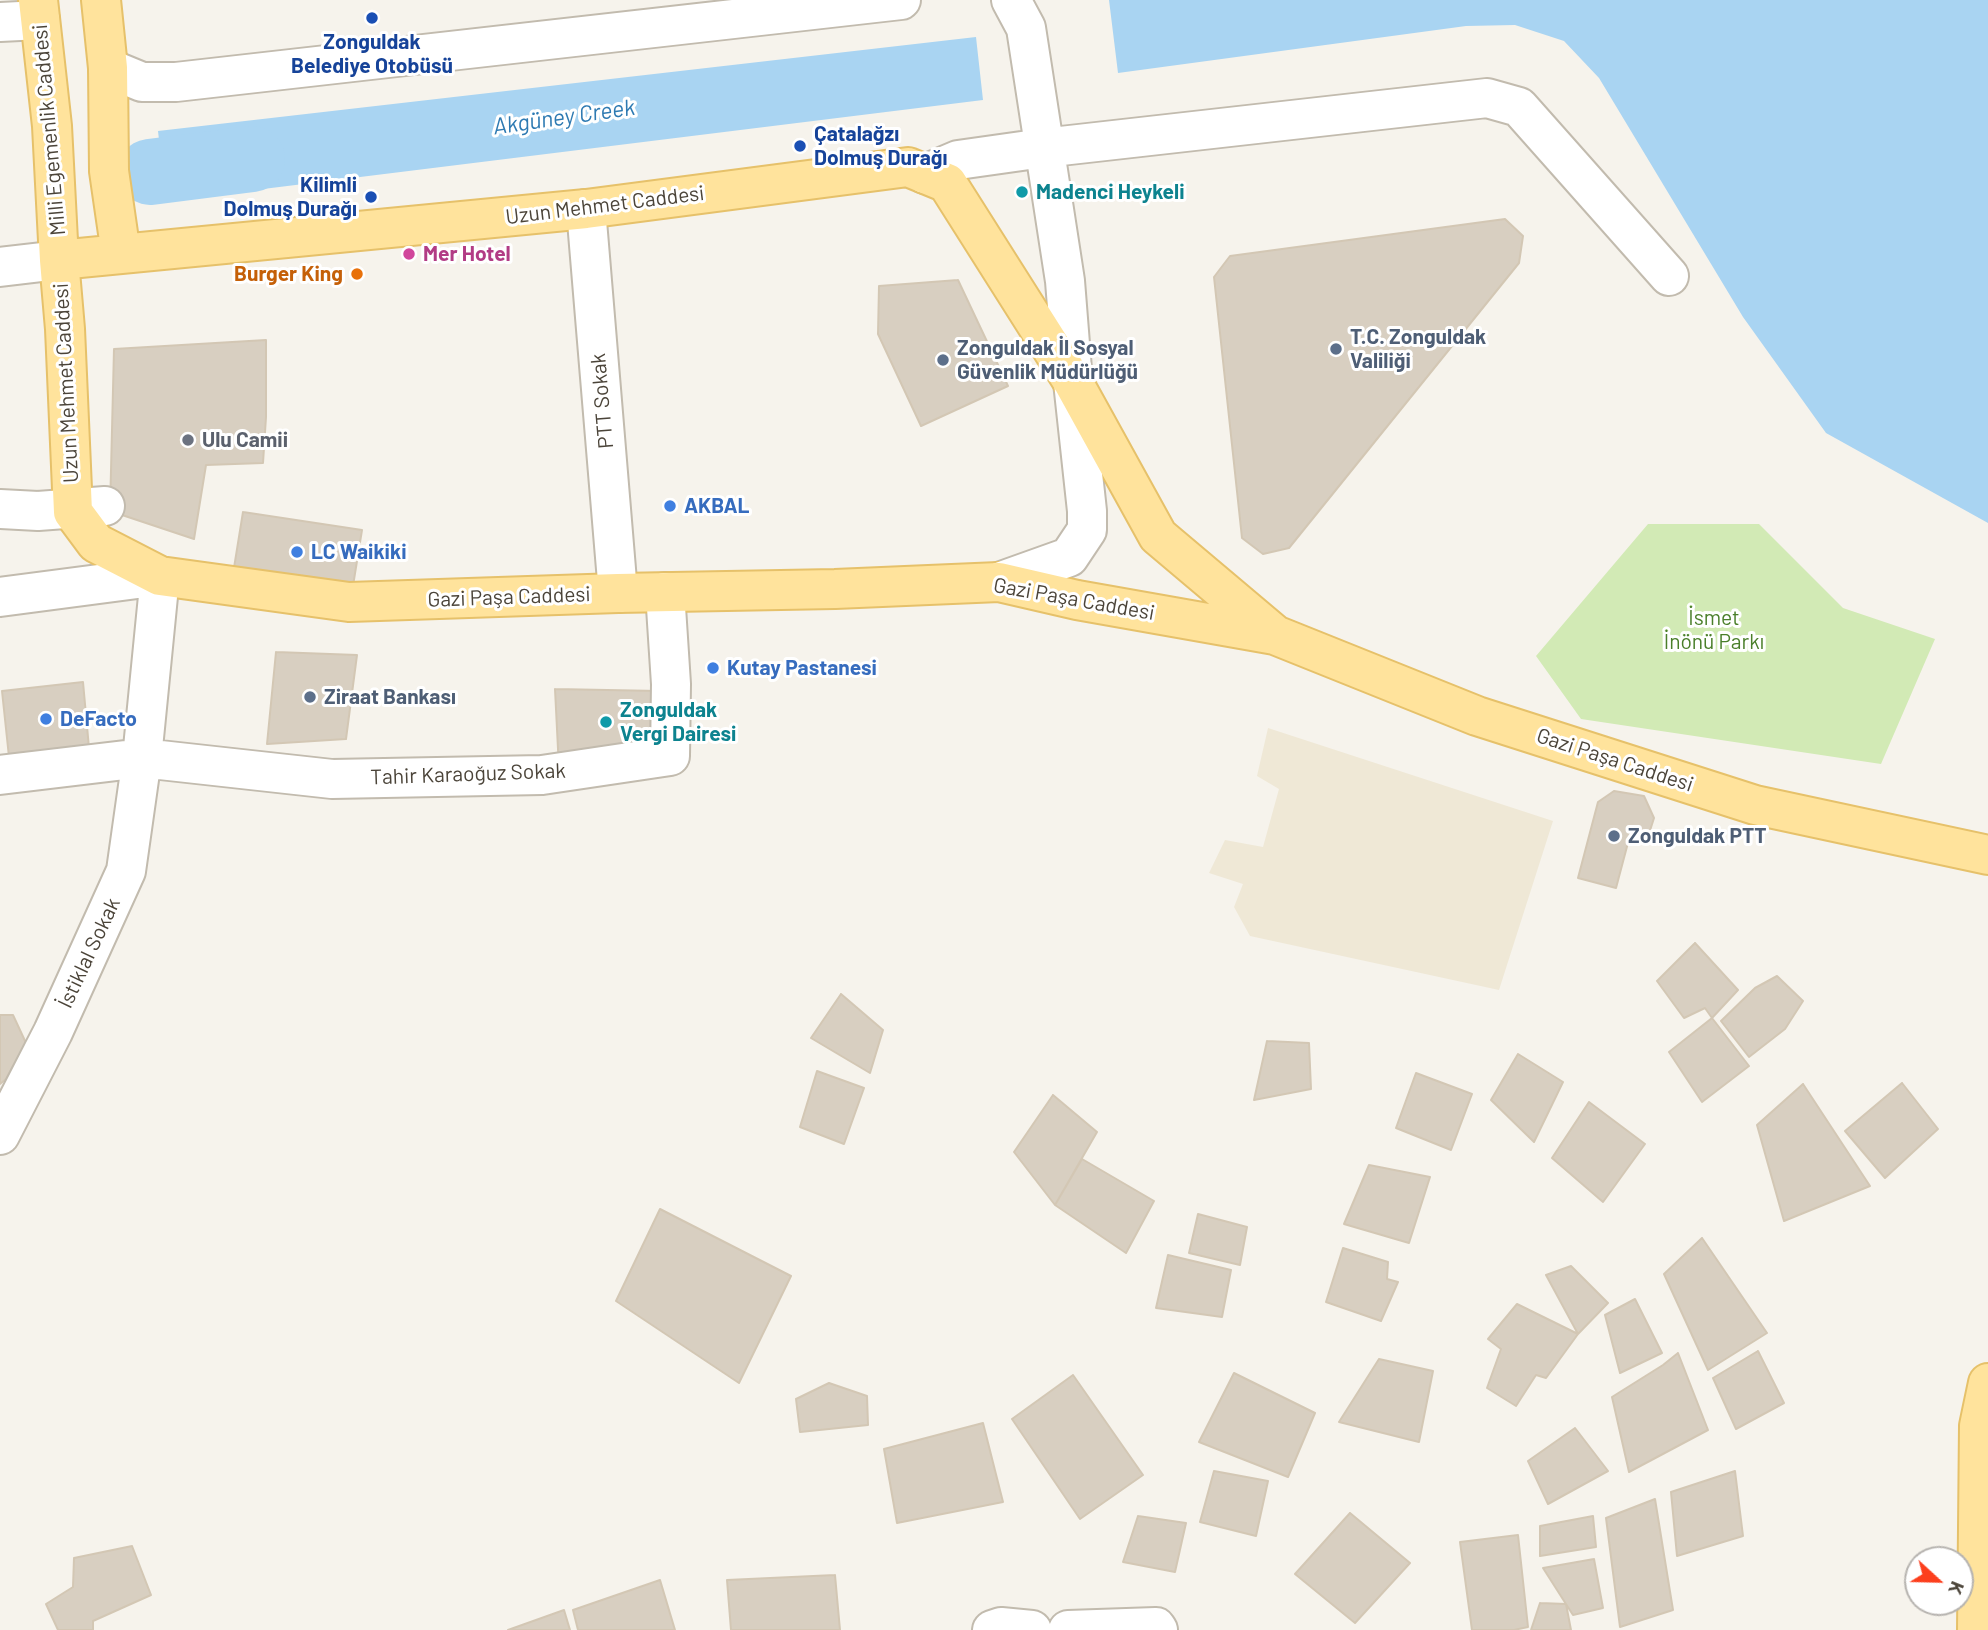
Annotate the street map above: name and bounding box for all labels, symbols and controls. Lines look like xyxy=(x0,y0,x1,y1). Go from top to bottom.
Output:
marker: Zonguldak Belediye Otobüsü xyxy=(364,10,380,26)
street label: Milli Egemenlik Caddesi xyxy=(27,23,71,237)
place label: Zonguldak Belediye Otobüsü xyxy=(291,29,453,79)
water label: Akgüney Creek xyxy=(491,93,637,141)
place label: Çatalağzı Dolmuş Durağı xyxy=(814,121,947,171)
marker: Çatalağzı Dolmuş Durağı xyxy=(792,138,808,154)
place label: Kilimli Dolmuş Durağı xyxy=(224,172,357,222)
place label: Madenci Heykeli xyxy=(1036,179,1185,205)
street label: Uzun Mehmet Caddesi xyxy=(504,180,706,230)
marker: Madenci Heykeli xyxy=(1014,184,1030,200)
marker: Kilimli Dolmuş Durağı xyxy=(363,189,379,205)
place label: Mer Hotel xyxy=(423,241,511,267)
marker: Mer Hotel xyxy=(401,246,417,262)
place label: Burger King xyxy=(234,261,343,287)
marker: Burger King xyxy=(349,266,365,282)
street label: Uzun Mehmet Caddesi xyxy=(48,282,84,484)
place label: T.C. Zonguldak Valiliği xyxy=(1350,324,1486,374)
place label: Zonguldak İl Sosyal Güvenlik Müdürlüğü xyxy=(957,335,1138,385)
marker: T.C. Zonguldak Valiliği xyxy=(1328,341,1344,357)
street label: PTT Sokak xyxy=(585,352,619,450)
marker: Zonguldak İl Sosyal Güvenlik Müdürlüğü xyxy=(935,352,951,368)
place label: Ulu Camii xyxy=(202,427,288,453)
marker: Ulu Camii xyxy=(180,432,196,448)
place label: AKBAL xyxy=(684,493,750,519)
marker: AKBAL xyxy=(662,498,678,514)
place label: LC Waikiki xyxy=(311,539,407,565)
marker: LC Waikiki xyxy=(289,544,305,560)
street label: Gazi Paşa Caddesi xyxy=(991,572,1157,626)
street label: Gazi Paşa Caddesi xyxy=(427,582,591,612)
park label: İsmet İnönü Parkı xyxy=(1664,605,1764,655)
place label: Kutay Pastanesi xyxy=(727,655,877,681)
marker: Kutay Pastanesi xyxy=(705,660,721,676)
place label: Ziraat Bankası xyxy=(324,684,456,710)
marker: Ziraat Bankası xyxy=(302,689,318,705)
place label: Zonguldak Vergi Dairesi xyxy=(620,697,736,747)
place label: DeFacto xyxy=(60,706,137,732)
marker: DeFacto xyxy=(38,711,54,727)
marker: Zonguldak Vergi Dairesi xyxy=(598,714,614,730)
street label: Gazi Paşa Caddesi xyxy=(1533,723,1697,797)
street label: Tahir Karaoğuz Sokak xyxy=(370,758,566,790)
place label: Zonguldak PTT xyxy=(1628,823,1767,849)
marker: Zonguldak PTT xyxy=(1606,828,1622,844)
street label: İstiklal Sokak xyxy=(52,894,126,1012)
north arrow xyxy=(1904,1546,1974,1616)
text: K xyxy=(1944,1578,1970,1598)

